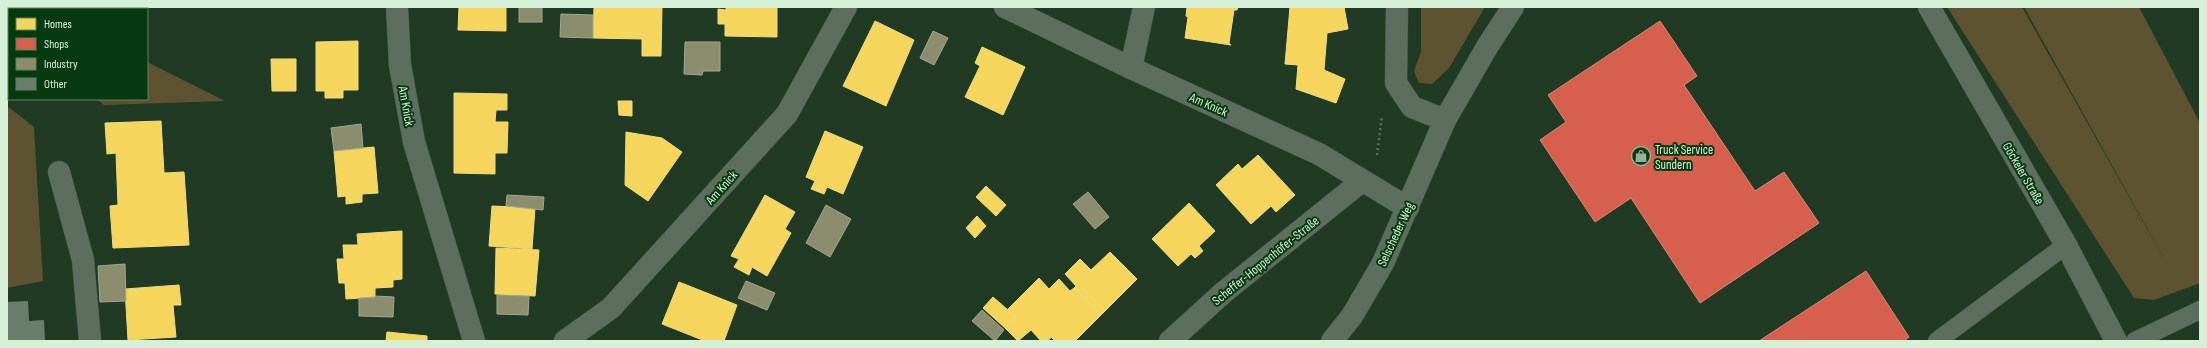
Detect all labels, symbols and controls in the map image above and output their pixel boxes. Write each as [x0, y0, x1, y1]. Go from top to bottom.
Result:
legend [8, 8, 148, 100]
text: Homes [44, 17, 72, 32]
text: Shops [44, 37, 69, 52]
text: Industry [44, 57, 78, 72]
text: Other [44, 77, 68, 92]
street label: Am Knick [394, 84, 417, 127]
street label: Am Knick [1186, 89, 1230, 120]
street label: Göckeler Straße [1999, 140, 2047, 207]
place label: Truck Service Sundern [1655, 142, 1713, 173]
shop icon: Truck Service Sundern [1630, 145, 1652, 167]
street label: Am Knick [702, 167, 741, 209]
street label: Selscheder Weg [1374, 200, 1418, 269]
street label: Scheffer-Hoppenhöfer-Straße [1209, 213, 1322, 309]

